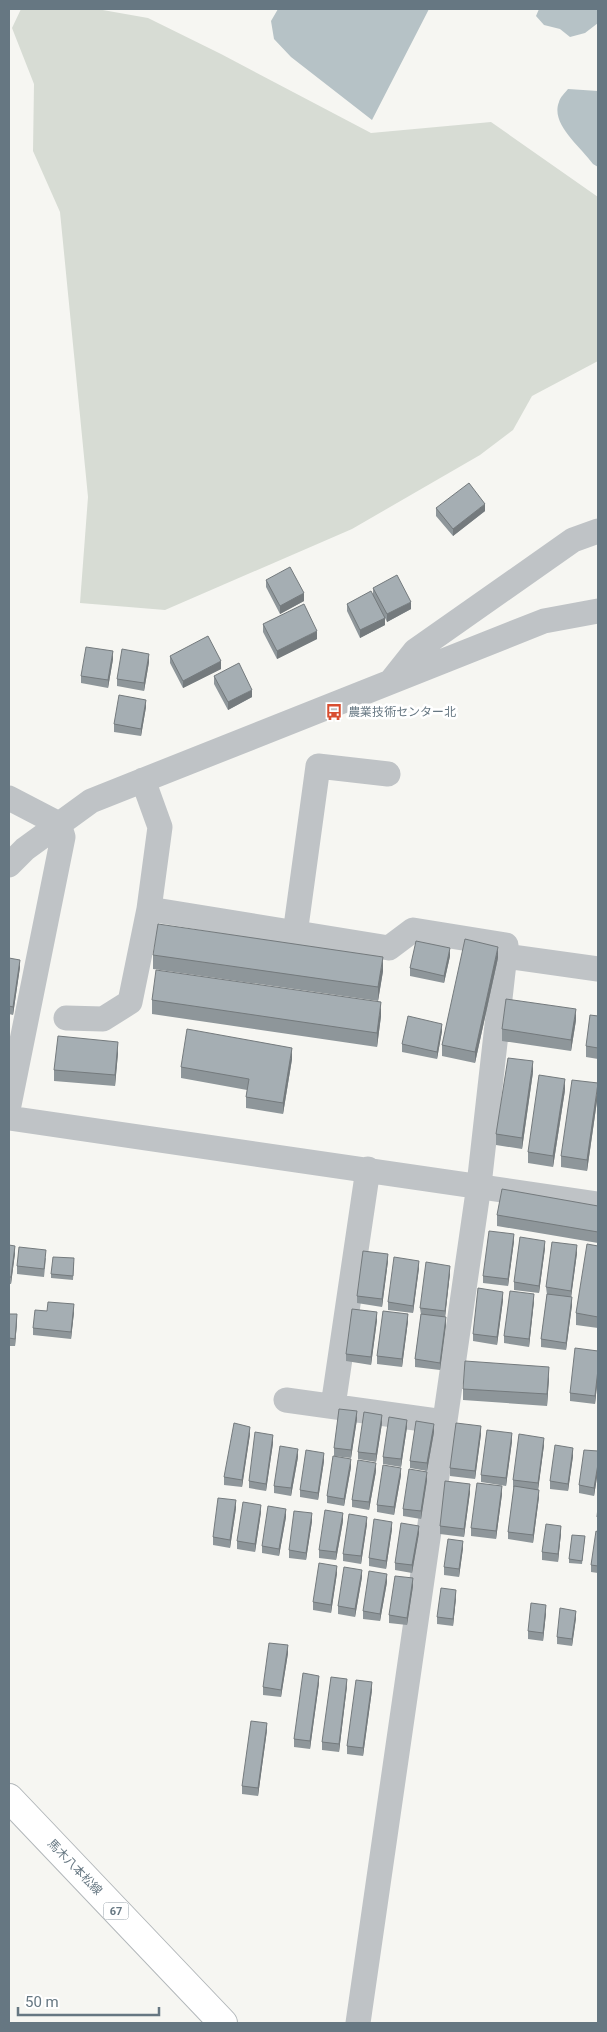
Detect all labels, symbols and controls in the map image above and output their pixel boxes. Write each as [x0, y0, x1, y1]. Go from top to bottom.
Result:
bus stop icon: 農業技術センター北 [324, 702, 344, 722]
place label: 農業技術センター北 [348, 705, 456, 719]
street label: 馬木八本松線 [45, 1836, 105, 1898]
road number: 67 [104, 1902, 128, 1920]
scale bar [18, 1984, 159, 2016]
text: 50 m [25, 1993, 59, 2011]

